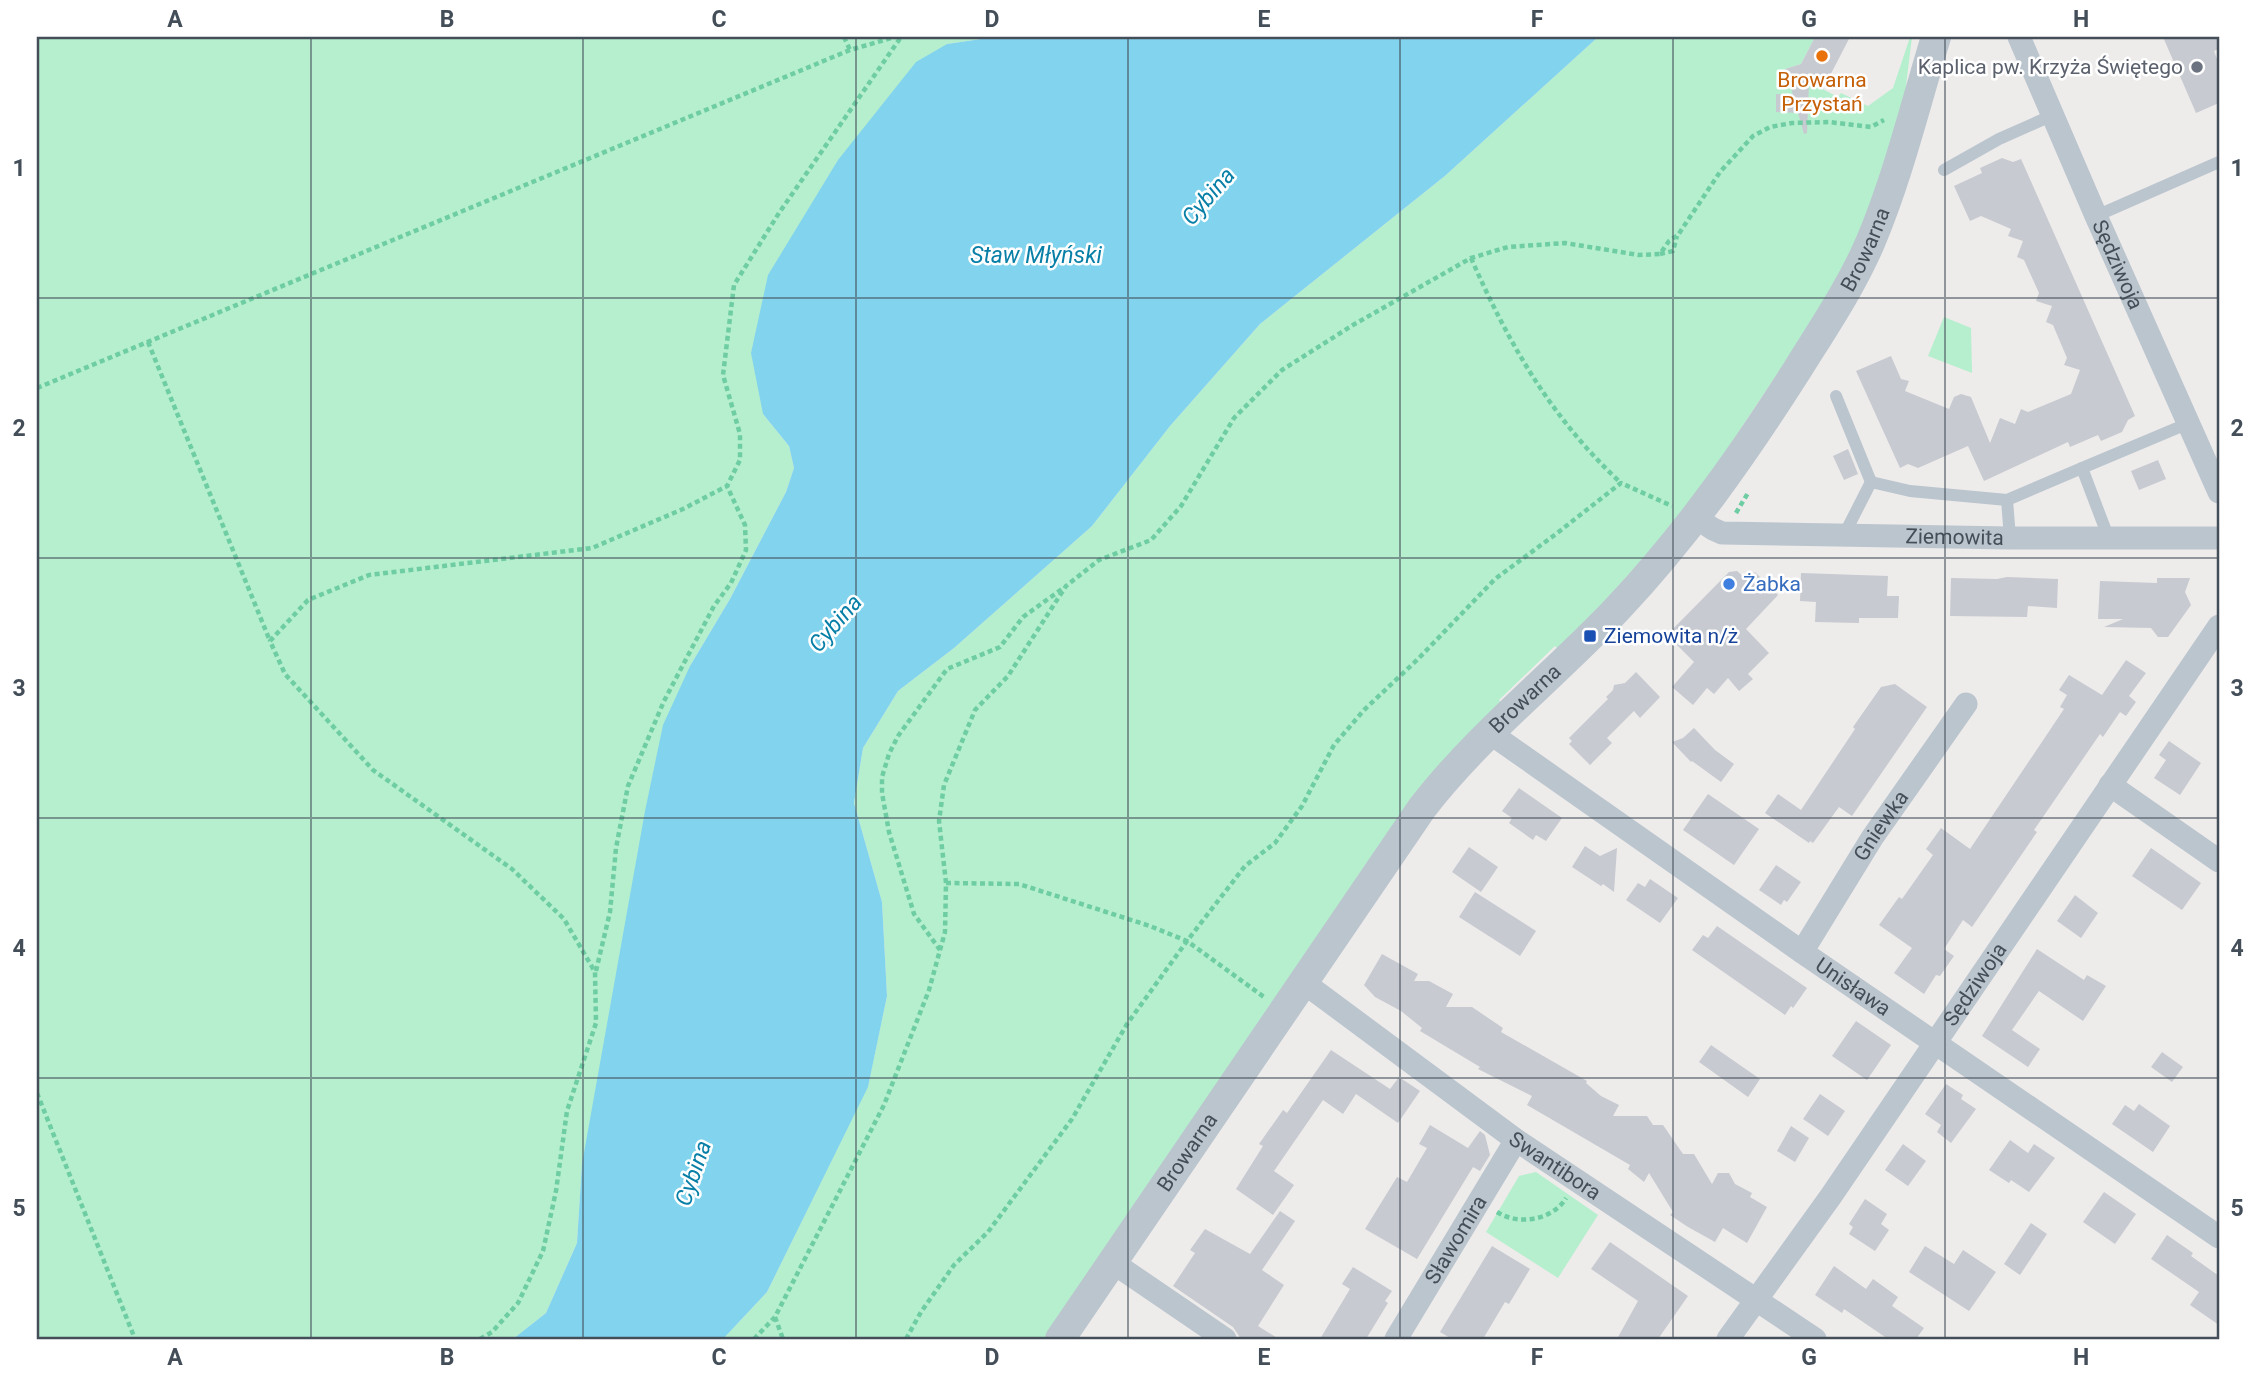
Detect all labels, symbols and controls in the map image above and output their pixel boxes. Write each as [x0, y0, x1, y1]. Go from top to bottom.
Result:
text: A [167, 6, 183, 33]
text: B [440, 6, 454, 33]
text: C [711, 6, 727, 33]
text: D [985, 6, 999, 33]
text: E [1258, 6, 1271, 33]
text: F [1531, 6, 1544, 33]
text: G [1801, 6, 1817, 33]
text: H [2073, 6, 2089, 33]
marker: Browarna Przystań [1814, 48, 1830, 64]
place label: Kaplica pw. Krzyża Świętego [1918, 55, 2183, 79]
marker: Kaplica pw. Krzyża Świętego [2189, 59, 2205, 75]
place label: Browarna Przystań [1777, 68, 1867, 116]
text: 1 [12, 155, 26, 182]
text: 1 [2230, 155, 2244, 182]
water label: Cybina [1176, 162, 1241, 231]
street label: Browarna [1836, 204, 1895, 296]
street label: Sędziwoja [2087, 216, 2148, 313]
water label: Staw Młyński [970, 242, 1102, 269]
text: 2 [12, 415, 26, 442]
text: 2 [2230, 415, 2244, 442]
street label: Ziemowita [1905, 524, 2004, 550]
place label: Żabka [1743, 572, 1801, 596]
marker: Żabka [1721, 576, 1737, 592]
water label: Cybina [803, 589, 868, 658]
place label: Ziemowita n/ż [1604, 624, 1738, 648]
marker: Ziemowita n/ż [1582, 628, 1598, 644]
street label: Browarna [1484, 659, 1566, 738]
text: 3 [12, 675, 26, 702]
text: 3 [2230, 675, 2244, 702]
street label: Gniewka [1849, 786, 1914, 865]
text: 4 [12, 935, 26, 962]
text: 4 [2230, 935, 2244, 962]
street label: Sędziwoja [1938, 938, 2012, 1031]
street label: Unisława [1811, 953, 1895, 1021]
street label: Browarna [1152, 1109, 1222, 1196]
street label: Swantibora [1505, 1127, 1605, 1205]
water label: Cybina [670, 1137, 717, 1209]
street label: Sławomira [1420, 1191, 1492, 1288]
text: 5 [12, 1195, 26, 1222]
text: 5 [2230, 1195, 2244, 1222]
text: A [167, 1344, 183, 1371]
text: B [440, 1344, 454, 1371]
text: C [711, 1344, 727, 1371]
text: D [985, 1344, 999, 1371]
text: E [1258, 1344, 1271, 1371]
text: F [1531, 1344, 1544, 1371]
text: G [1801, 1344, 1817, 1371]
text: H [2073, 1344, 2089, 1371]

